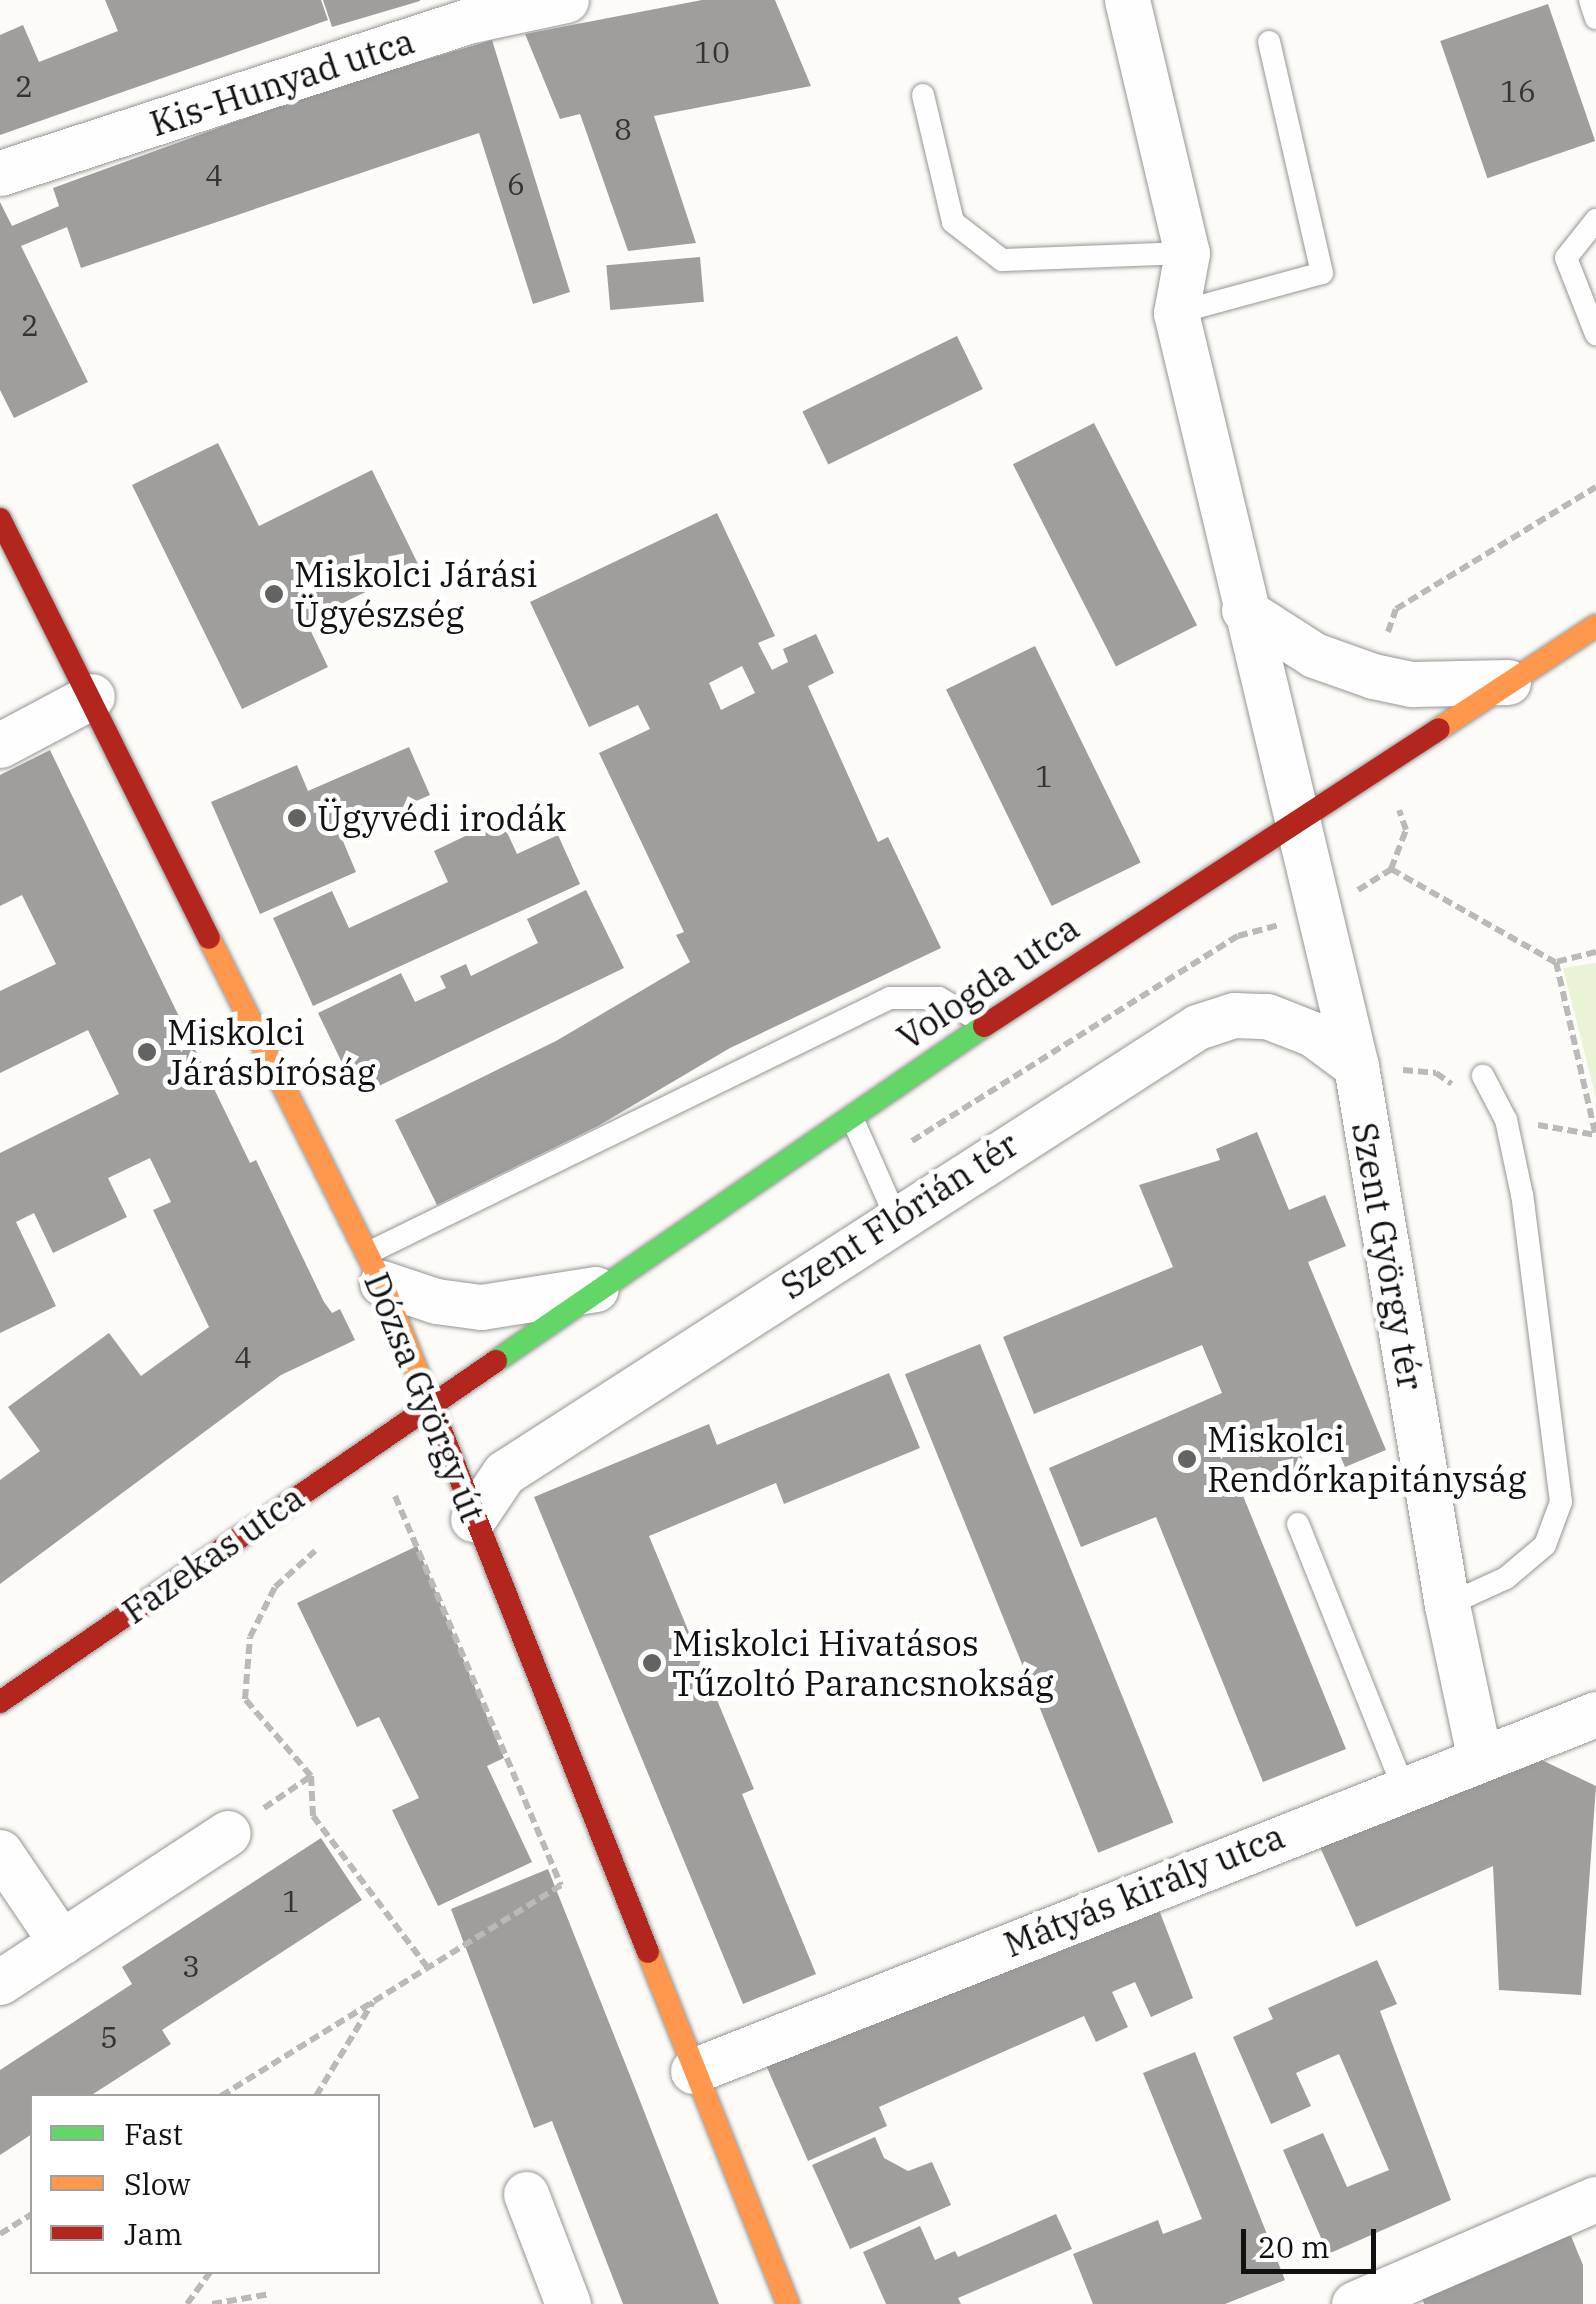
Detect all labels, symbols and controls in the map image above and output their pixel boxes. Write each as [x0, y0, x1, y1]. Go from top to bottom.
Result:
street label: Kis-Hunyad utca [145, 20, 419, 144]
house number: 10 [694, 34, 730, 70]
house number: 2 [15, 68, 33, 104]
house number: 16 [1500, 73, 1536, 109]
house number: 8 [614, 111, 632, 147]
house number: 4 [205, 157, 223, 193]
house number: 6 [507, 166, 525, 202]
house number: 2 [21, 307, 39, 343]
place label: Miskolci Járási Ügyészség [294, 553, 538, 635]
marker: Miskolci Járási Ügyészség [263, 583, 285, 605]
house number: 1 [1035, 758, 1053, 794]
place label: Ügyvédi irodák [317, 797, 566, 839]
marker: Ügyvédi irodák [286, 807, 308, 829]
street label: Vologda utca [889, 906, 1087, 1058]
place label: Miskolci Járásbíróság [167, 1011, 376, 1093]
marker: Miskolci Járásbíróság [136, 1041, 158, 1063]
street label: Szent György tér [1344, 1119, 1432, 1393]
street label: Szent Flórián tér [773, 1123, 1025, 1307]
street label: Dózsa György út [356, 1266, 494, 1528]
house number: 4 [234, 1339, 252, 1375]
place label: Miskolci Rendőrkapitányság [1207, 1418, 1527, 1500]
marker: Miskolci Rendőrkapitányság [1176, 1448, 1198, 1470]
street label: Fazekas utca [114, 1476, 312, 1632]
place label: Miskolci Hivatásos Tűzoltó Parancsnokság [672, 1622, 1054, 1704]
marker: Miskolci Hivatásos Tűzoltó Parancsnokság [641, 1652, 663, 1674]
street label: Mátyás király utca [998, 1815, 1290, 1965]
house number: 1 [282, 1883, 300, 1919]
house number: 3 [182, 1948, 200, 1984]
house number: 5 [100, 2019, 118, 2055]
legend [30, 2094, 380, 2274]
text: Fast [124, 2114, 183, 2153]
text: Slow [124, 2164, 191, 2203]
scale bar [1246, 2209, 1381, 2271]
text: Jam [124, 2214, 183, 2253]
text: 20 m [1258, 2227, 1330, 2266]

